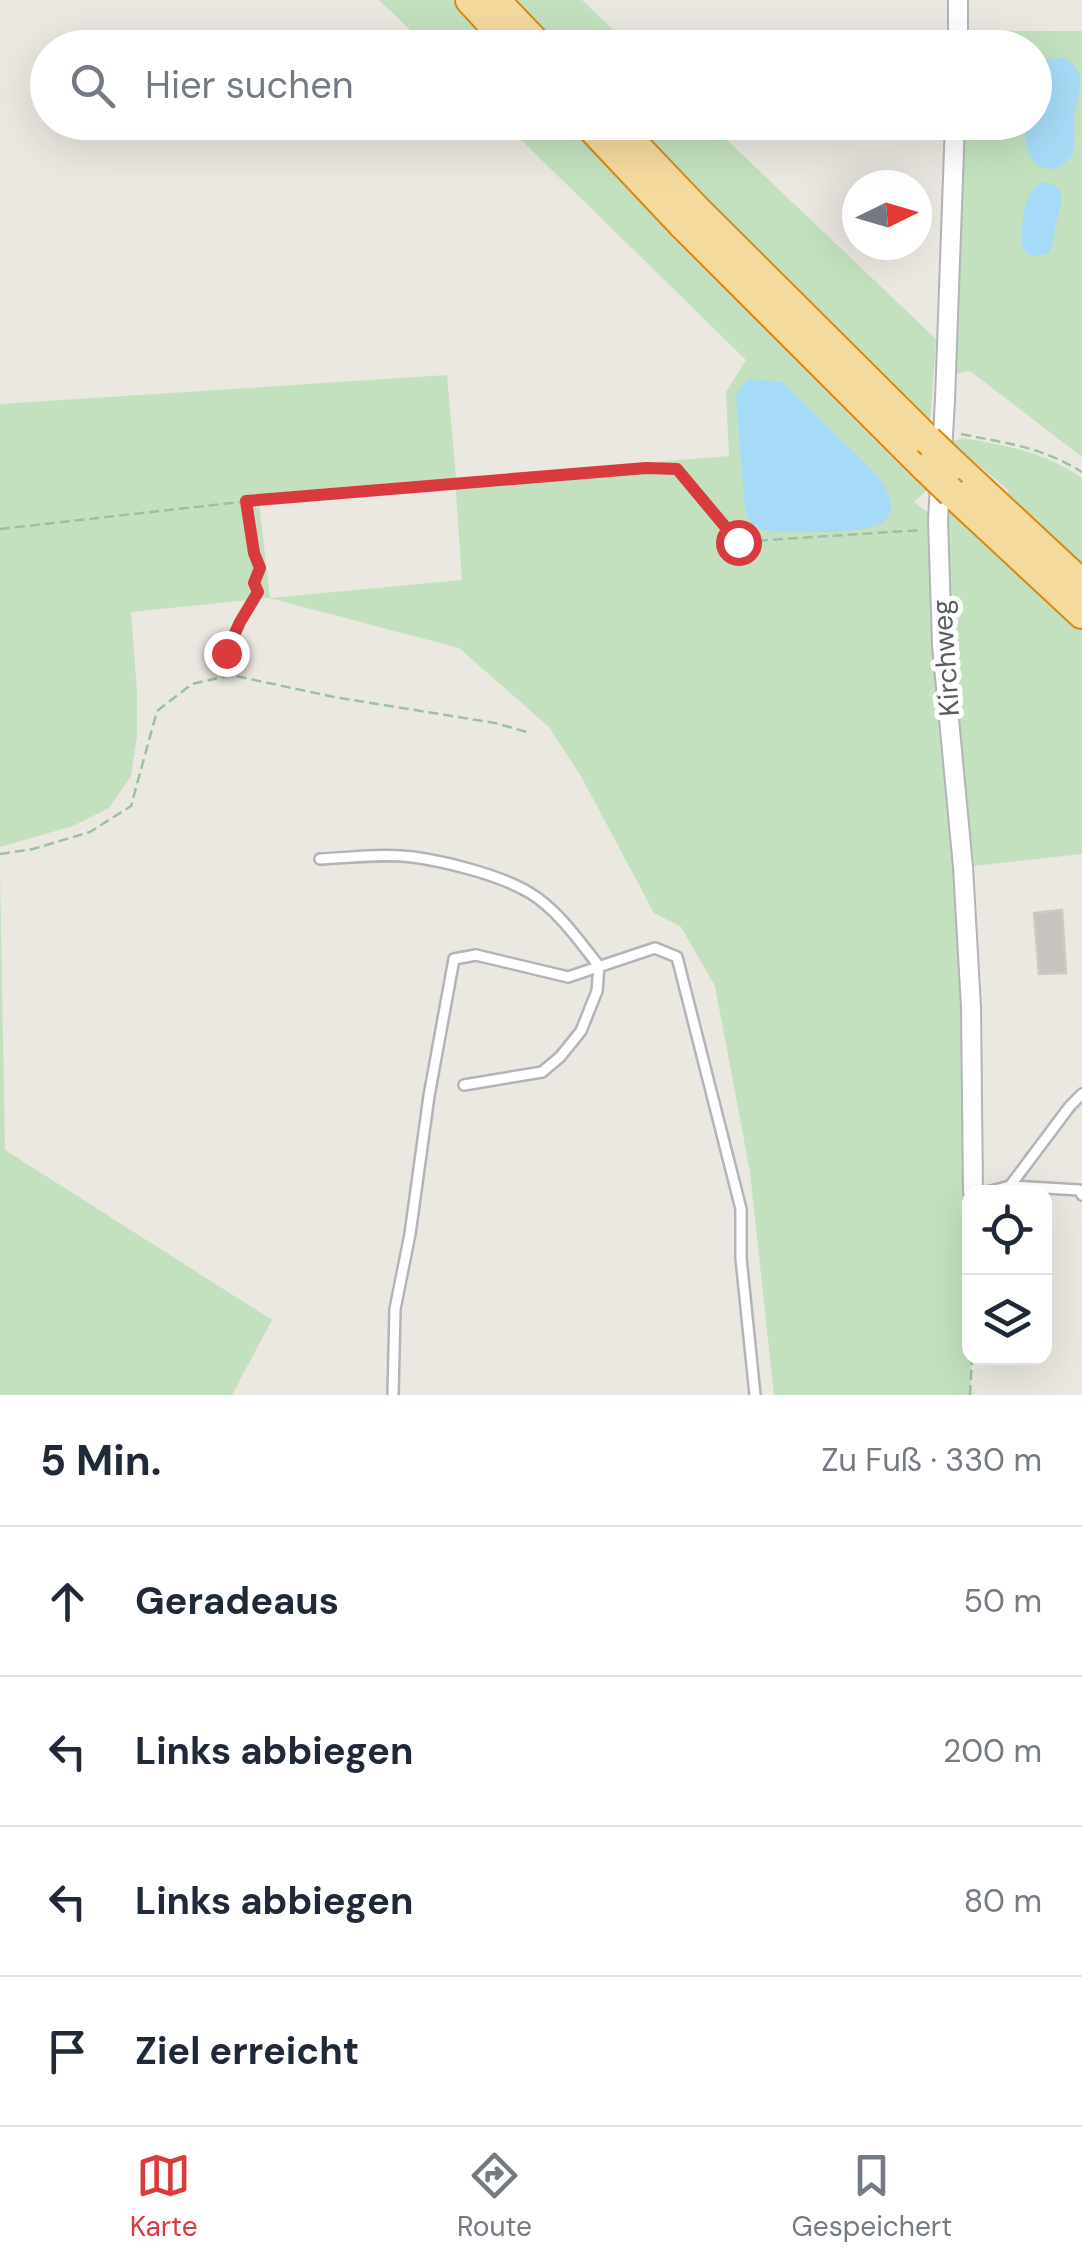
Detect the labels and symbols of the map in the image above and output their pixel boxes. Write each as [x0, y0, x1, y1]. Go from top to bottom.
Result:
north arrow [842, 170, 932, 260]
route start [716, 520, 762, 566]
street label: Kirchweg [923, 598, 968, 718]
route end [204, 631, 250, 677]

